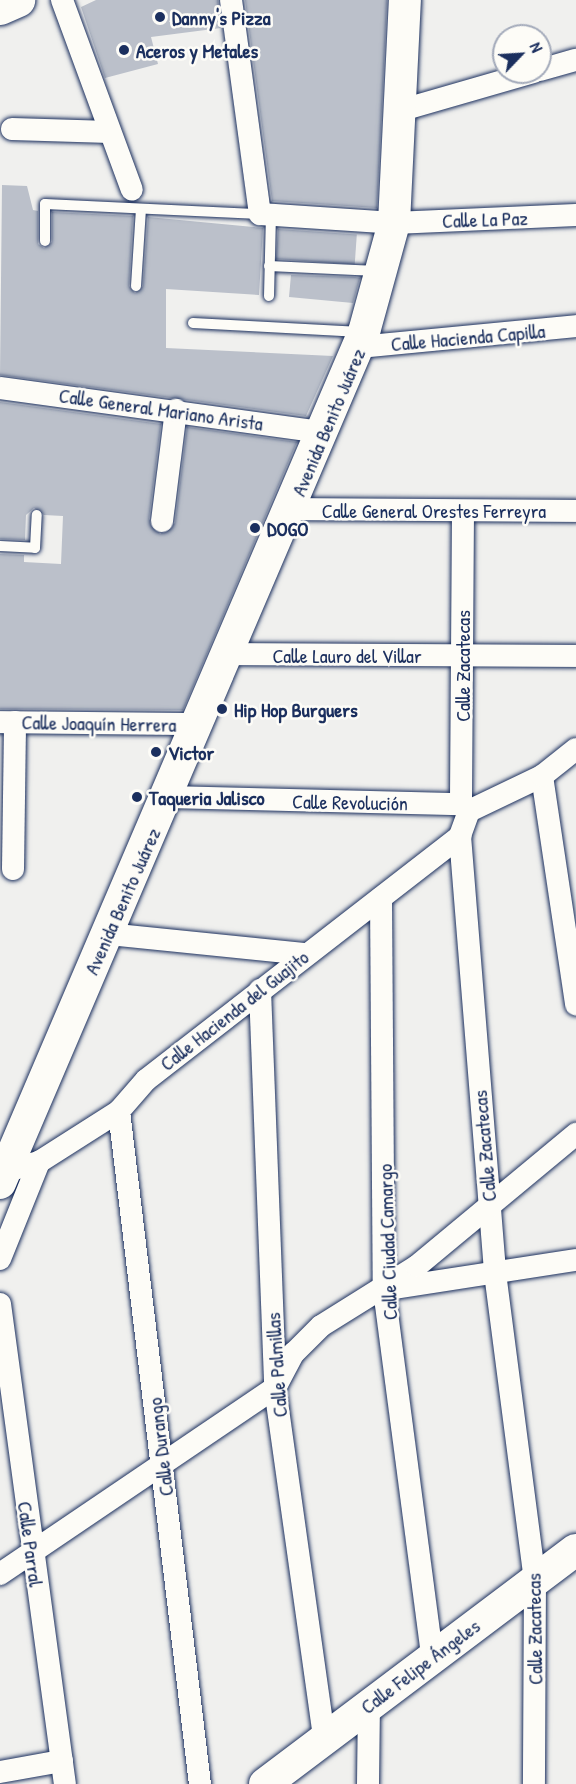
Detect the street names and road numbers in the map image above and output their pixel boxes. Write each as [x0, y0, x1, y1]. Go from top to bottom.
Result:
street label: Calle La Paz [442, 206, 528, 232]
street label: Calle Hacienda Capilla [390, 318, 546, 356]
street label: Avenida Benito Juárez [286, 345, 370, 499]
street label: Calle General Mariano Arista [57, 383, 265, 435]
street label: Calle General Orestes Ferreyra [322, 498, 546, 522]
street label: Calle Zacatecas [450, 610, 474, 722]
street label: Calle Lauro del Villar [272, 643, 422, 667]
street label: Calle Joaquín Herrera [21, 710, 177, 736]
street label: Calle Revolución [292, 789, 408, 815]
street label: Avenida Benito Juárez [79, 824, 165, 978]
street label: Calle Hacienda del Guajito [155, 945, 313, 1075]
street label: Calle Zacatecas [467, 1089, 501, 1203]
street label: Calle Ciudad Camargo [372, 1163, 402, 1321]
street label: Calle Palmillas [260, 1312, 292, 1418]
street label: Calle Durango [142, 1396, 178, 1498]
street label: Calle Parral [13, 1500, 49, 1588]
street label: Calle Zacatecas [521, 1573, 547, 1685]
street label: Calle Felipe Ángeles [356, 1613, 484, 1719]

